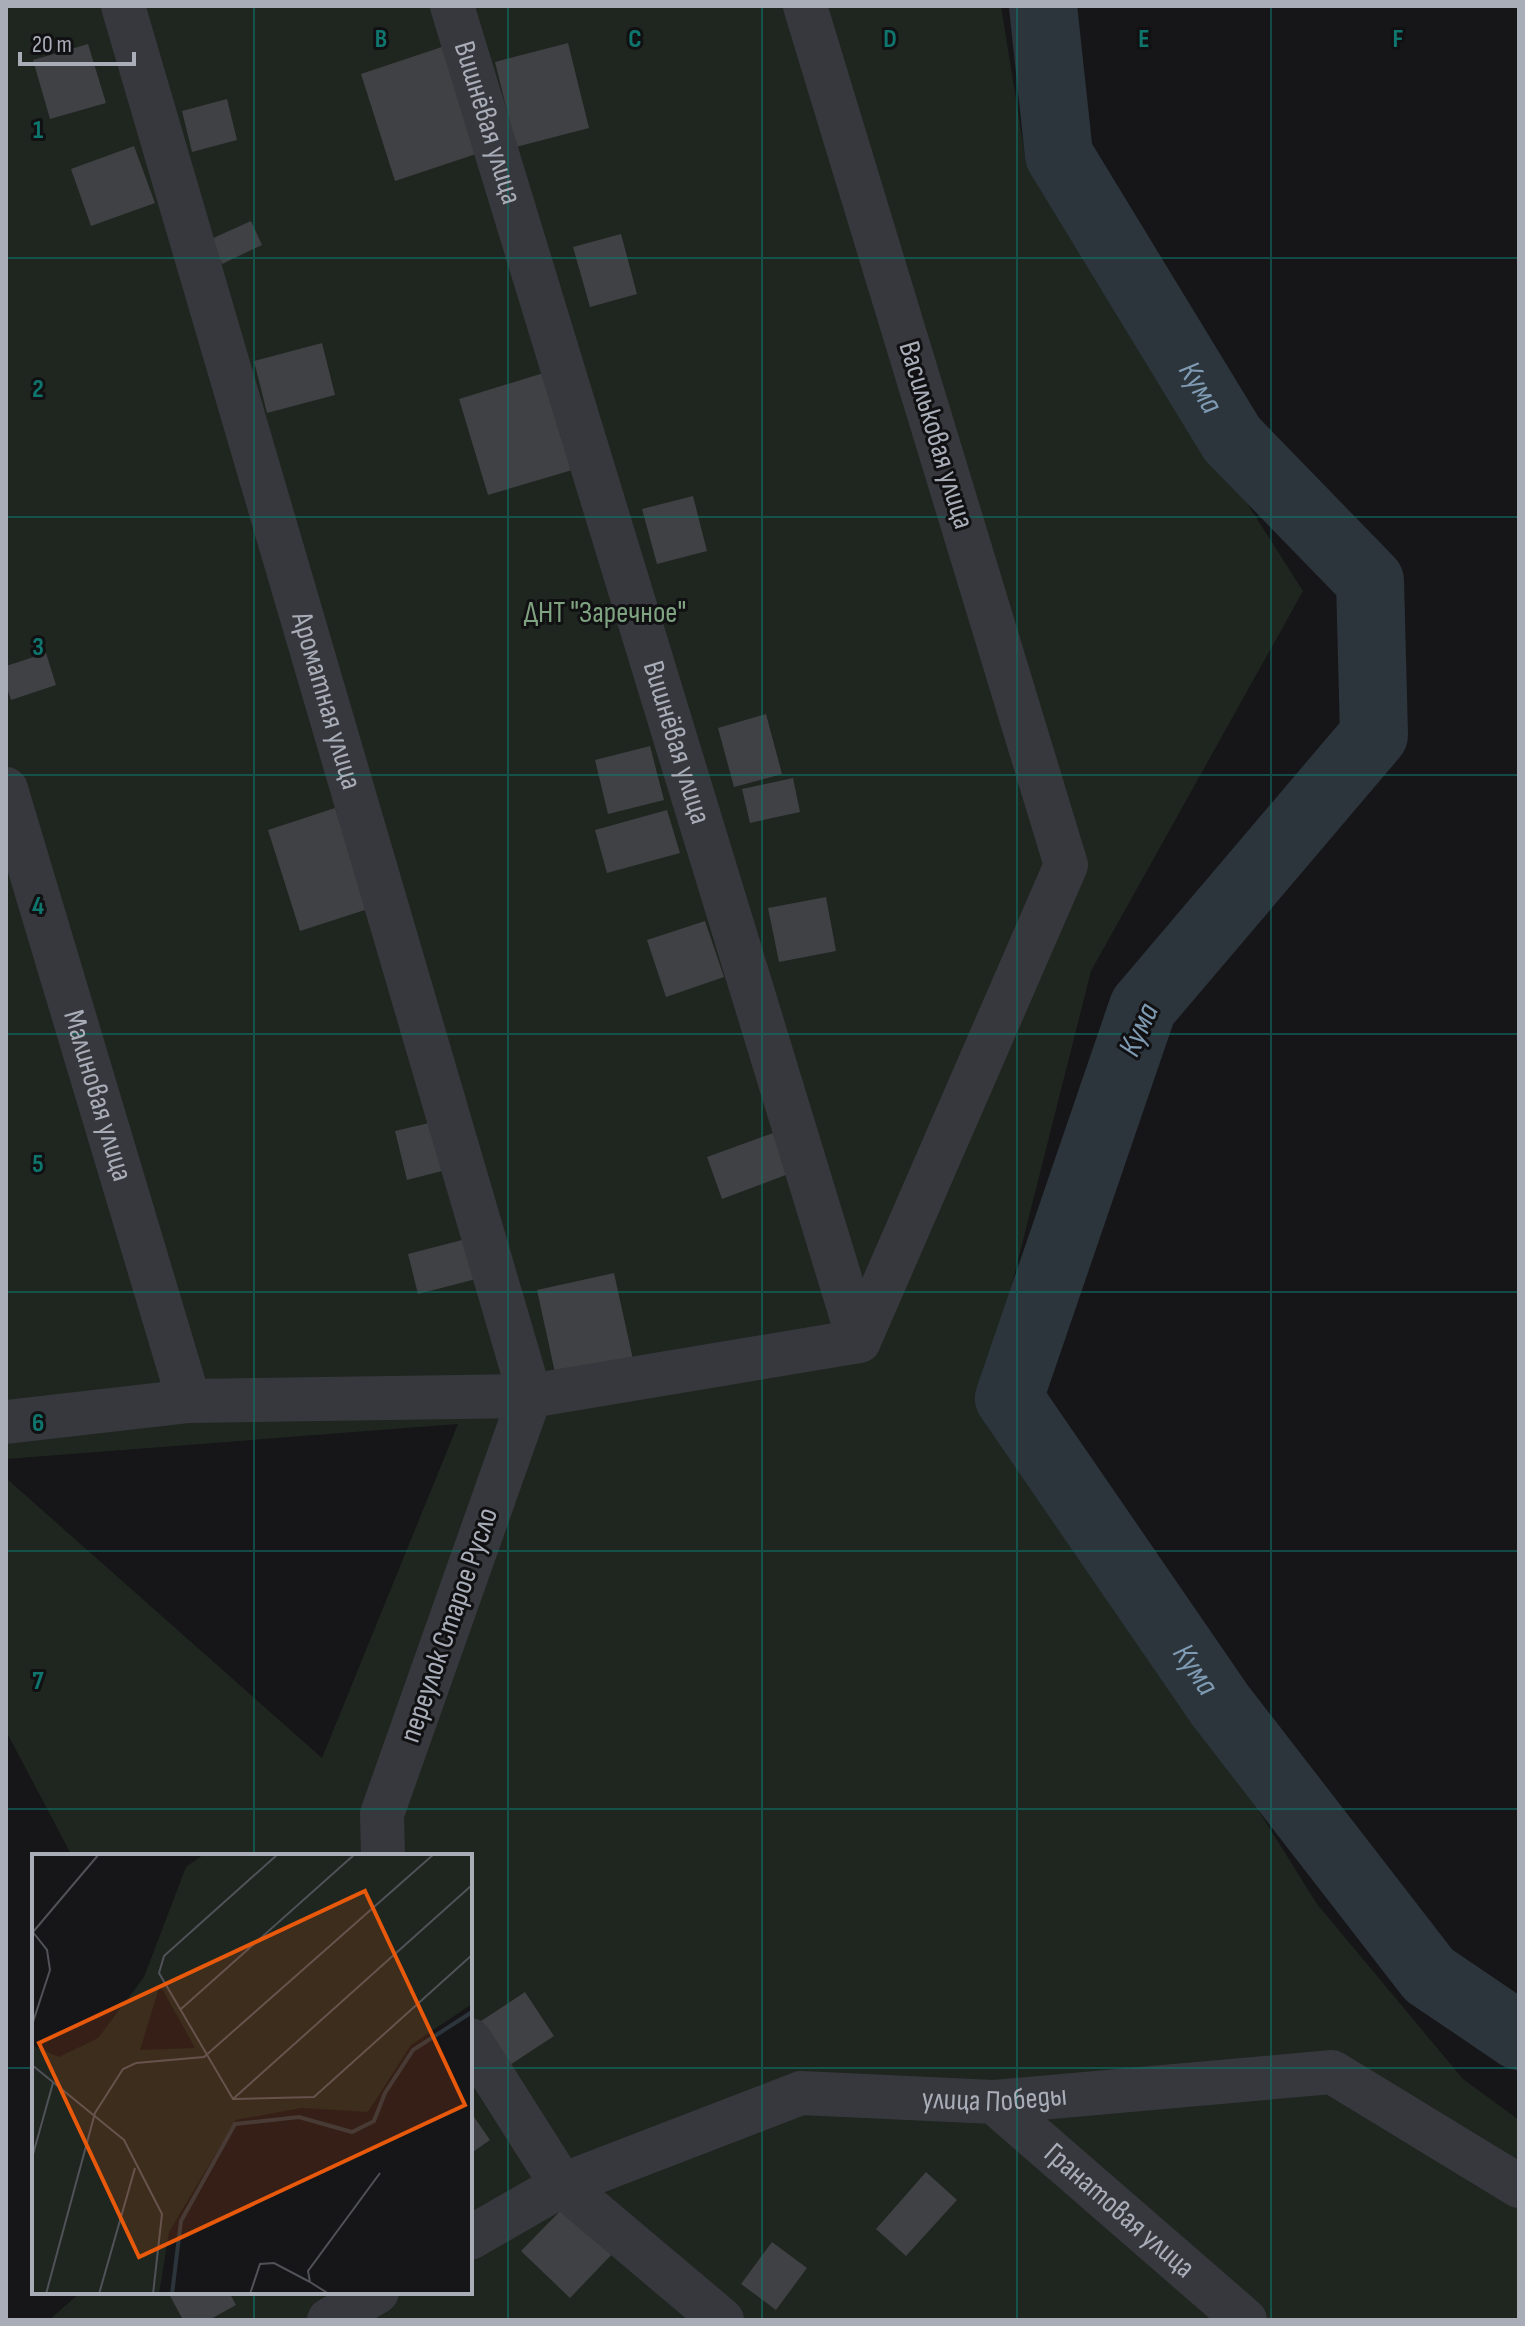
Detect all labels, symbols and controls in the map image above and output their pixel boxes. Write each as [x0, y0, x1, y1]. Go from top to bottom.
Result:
scale bar [20, 16, 134, 66]
text: B [375, 24, 387, 55]
text: C [628, 24, 642, 55]
text: D [883, 24, 897, 55]
text: E [1138, 24, 1150, 55]
text: F [1393, 24, 1404, 55]
text: 20 m [32, 30, 72, 59]
street label: Вишнёвая улица [446, 37, 529, 209]
text: 1 [33, 115, 43, 146]
street label: Васильковая улица [890, 337, 982, 533]
water label: Кума [1170, 354, 1231, 421]
text: 2 [32, 374, 44, 405]
park label: ДНТ "Заречное" [524, 595, 686, 631]
street label: Ароматная улица [283, 607, 369, 794]
text: 3 [32, 632, 44, 663]
street label: Вишнёвая улица [635, 657, 718, 828]
text: 4 [32, 891, 44, 922]
water label: Кума [1110, 997, 1168, 1063]
street label: Малиновая улица [55, 1006, 140, 1185]
text: 5 [32, 1149, 44, 1180]
text: 6 [32, 1408, 44, 1439]
street label: переулок Старое Русло [392, 1503, 506, 1747]
water label: Кума [1164, 1636, 1227, 1703]
text: 7 [32, 1666, 44, 1697]
inset map [32, 1854, 472, 2294]
street label: улица Победы [921, 2078, 1068, 2120]
street label: Гранатовая улица [1037, 2136, 1202, 2286]

